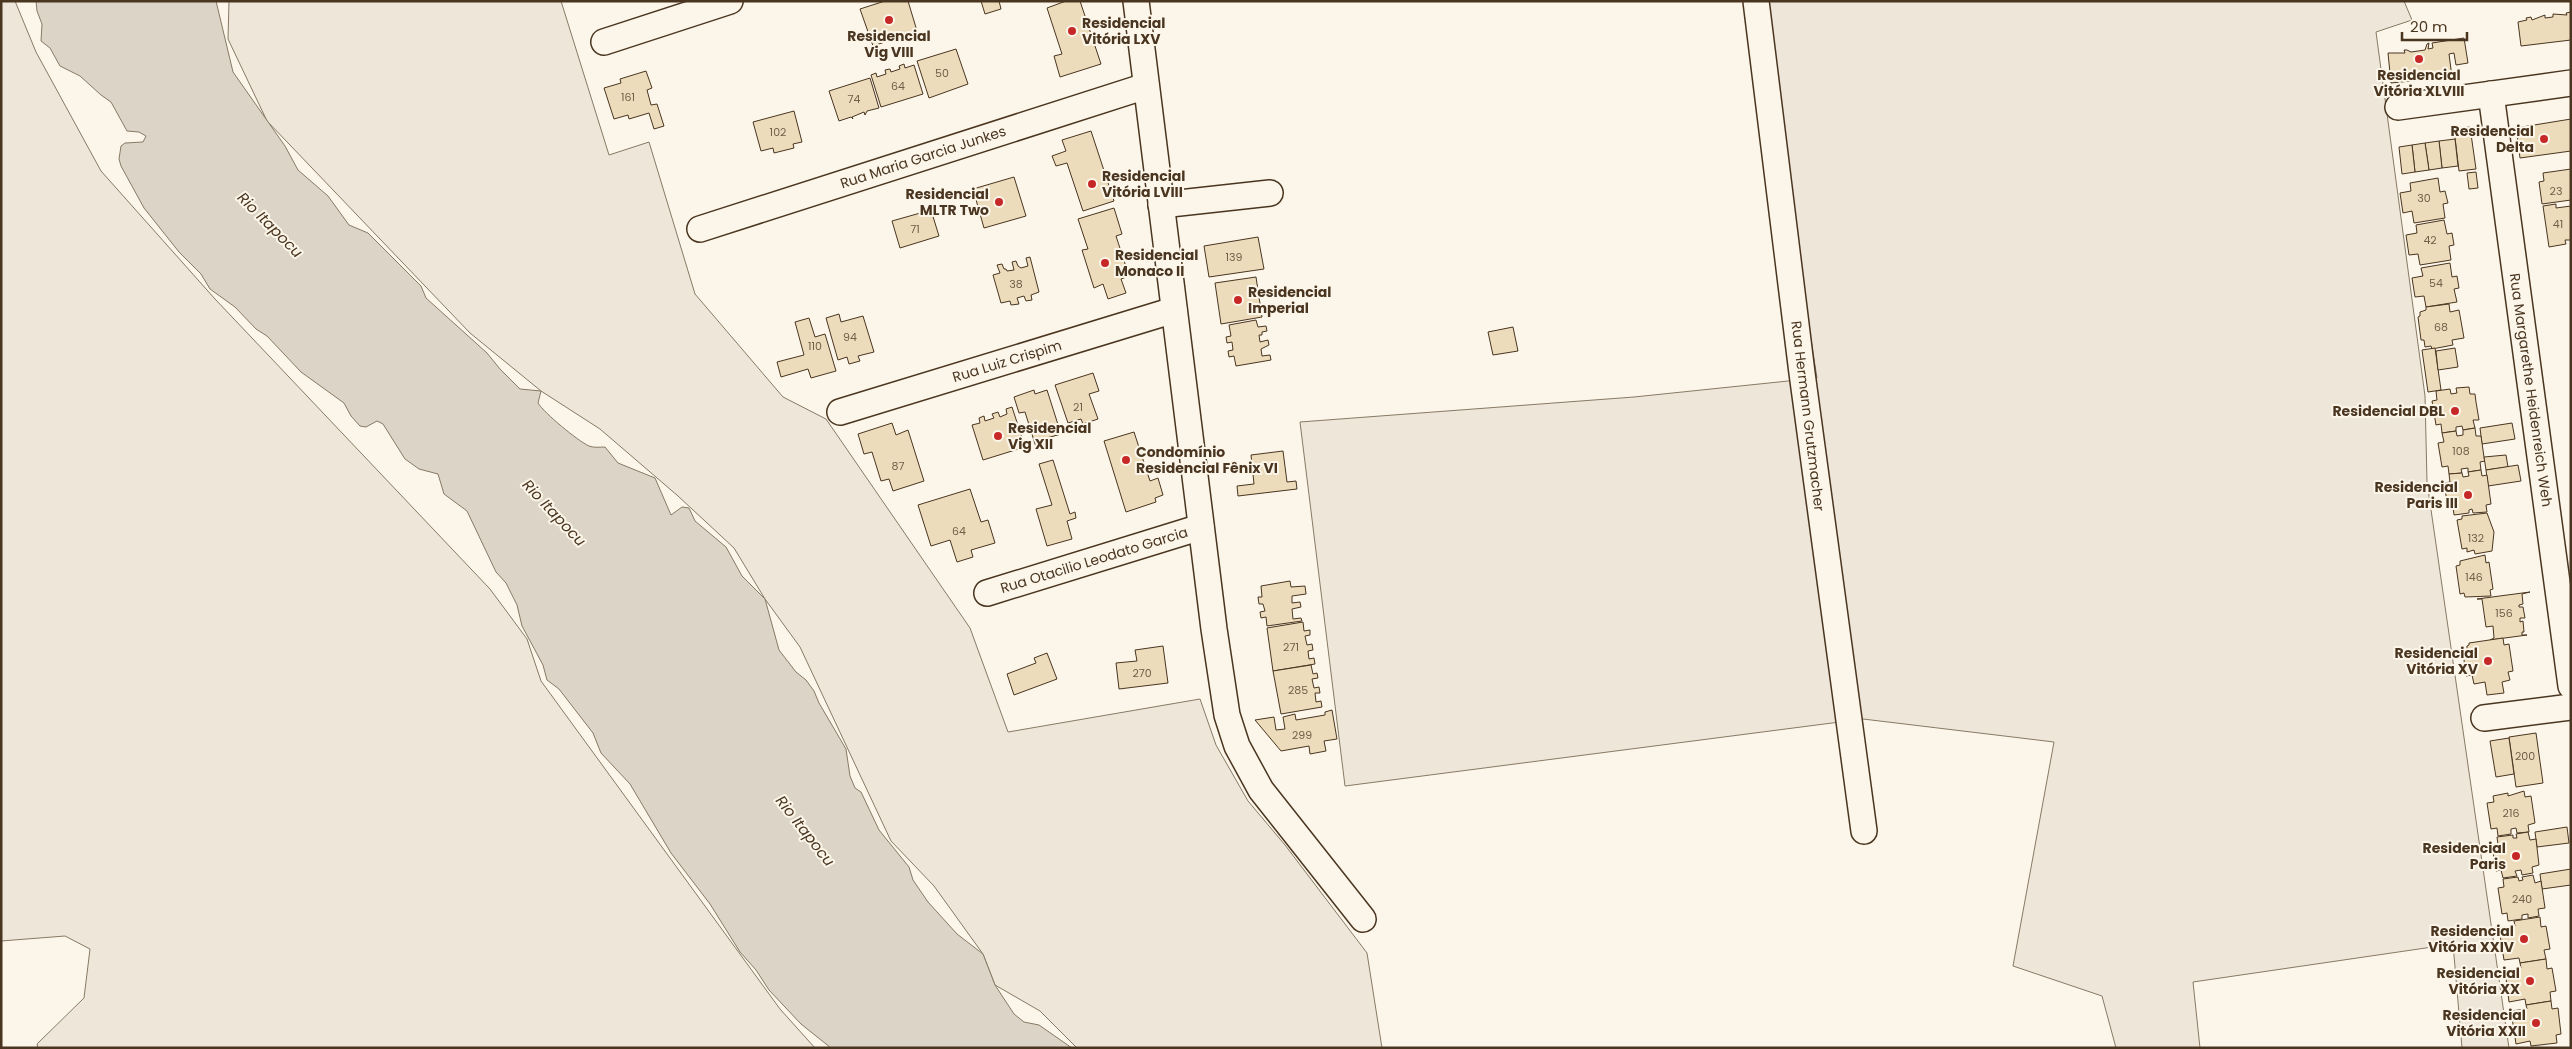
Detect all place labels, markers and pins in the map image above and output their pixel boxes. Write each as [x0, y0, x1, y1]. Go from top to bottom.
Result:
place label: Residencial Vitória LXV [1082, 13, 1166, 49]
marker: Residencial Vig VIII [883, 14, 895, 26]
marker: Residencial Vitória LXV [1066, 25, 1078, 37]
place label: Residencial Vig VIII [847, 26, 931, 62]
marker: Residencial Vitória XLVIII [2413, 53, 2425, 65]
place label: Residencial Vitória XLVIII [2374, 65, 2464, 101]
place label: Residencial Delta [2451, 121, 2534, 157]
marker: Residencial Delta [2538, 133, 2550, 145]
place label: Residencial Vitória LVIII [1102, 166, 1186, 202]
marker: Residencial Vitória LVIII [1086, 178, 1098, 190]
place label: Residencial MLTR Two [906, 184, 989, 220]
marker: Residencial MLTR Two [993, 196, 1005, 208]
place label: Residencial Monaco II [1115, 245, 1199, 281]
marker: Residencial Monaco II [1099, 257, 1111, 269]
place label: Residencial Imperial [1248, 282, 1332, 318]
marker: Residencial Imperial [1232, 294, 1244, 306]
place label: Residencial DBL [2332, 401, 2445, 421]
marker: Residencial DBL [2449, 405, 2461, 417]
place label: Residencial Vig XII [1008, 418, 1092, 454]
marker: Residencial Vig XII [992, 430, 1004, 442]
place label: Condomínio Residencial Fênix VI [1136, 442, 1278, 478]
marker: Condomínio Residencial Fênix VI [1120, 454, 1132, 466]
place label: Residencial Paris III [2375, 477, 2458, 513]
marker: Residencial Paris III [2462, 489, 2474, 501]
place label: Residencial Vitória XV [2395, 643, 2479, 679]
marker: Residencial Vitória XV [2482, 655, 2494, 667]
place label: Residencial Paris [2423, 838, 2506, 874]
marker: Residencial Paris [2510, 850, 2522, 862]
place label: Residencial Vitória XXIV [2428, 921, 2515, 957]
marker: Residencial Vitória XXIV [2518, 933, 2530, 945]
place label: Residencial Vitória XX [2437, 963, 2520, 999]
marker: Residencial Vitória XX [2524, 975, 2536, 987]
place label: Residencial Vitória XXII [2443, 1005, 2526, 1041]
marker: Residencial Vitória XXII [2530, 1017, 2542, 1029]

